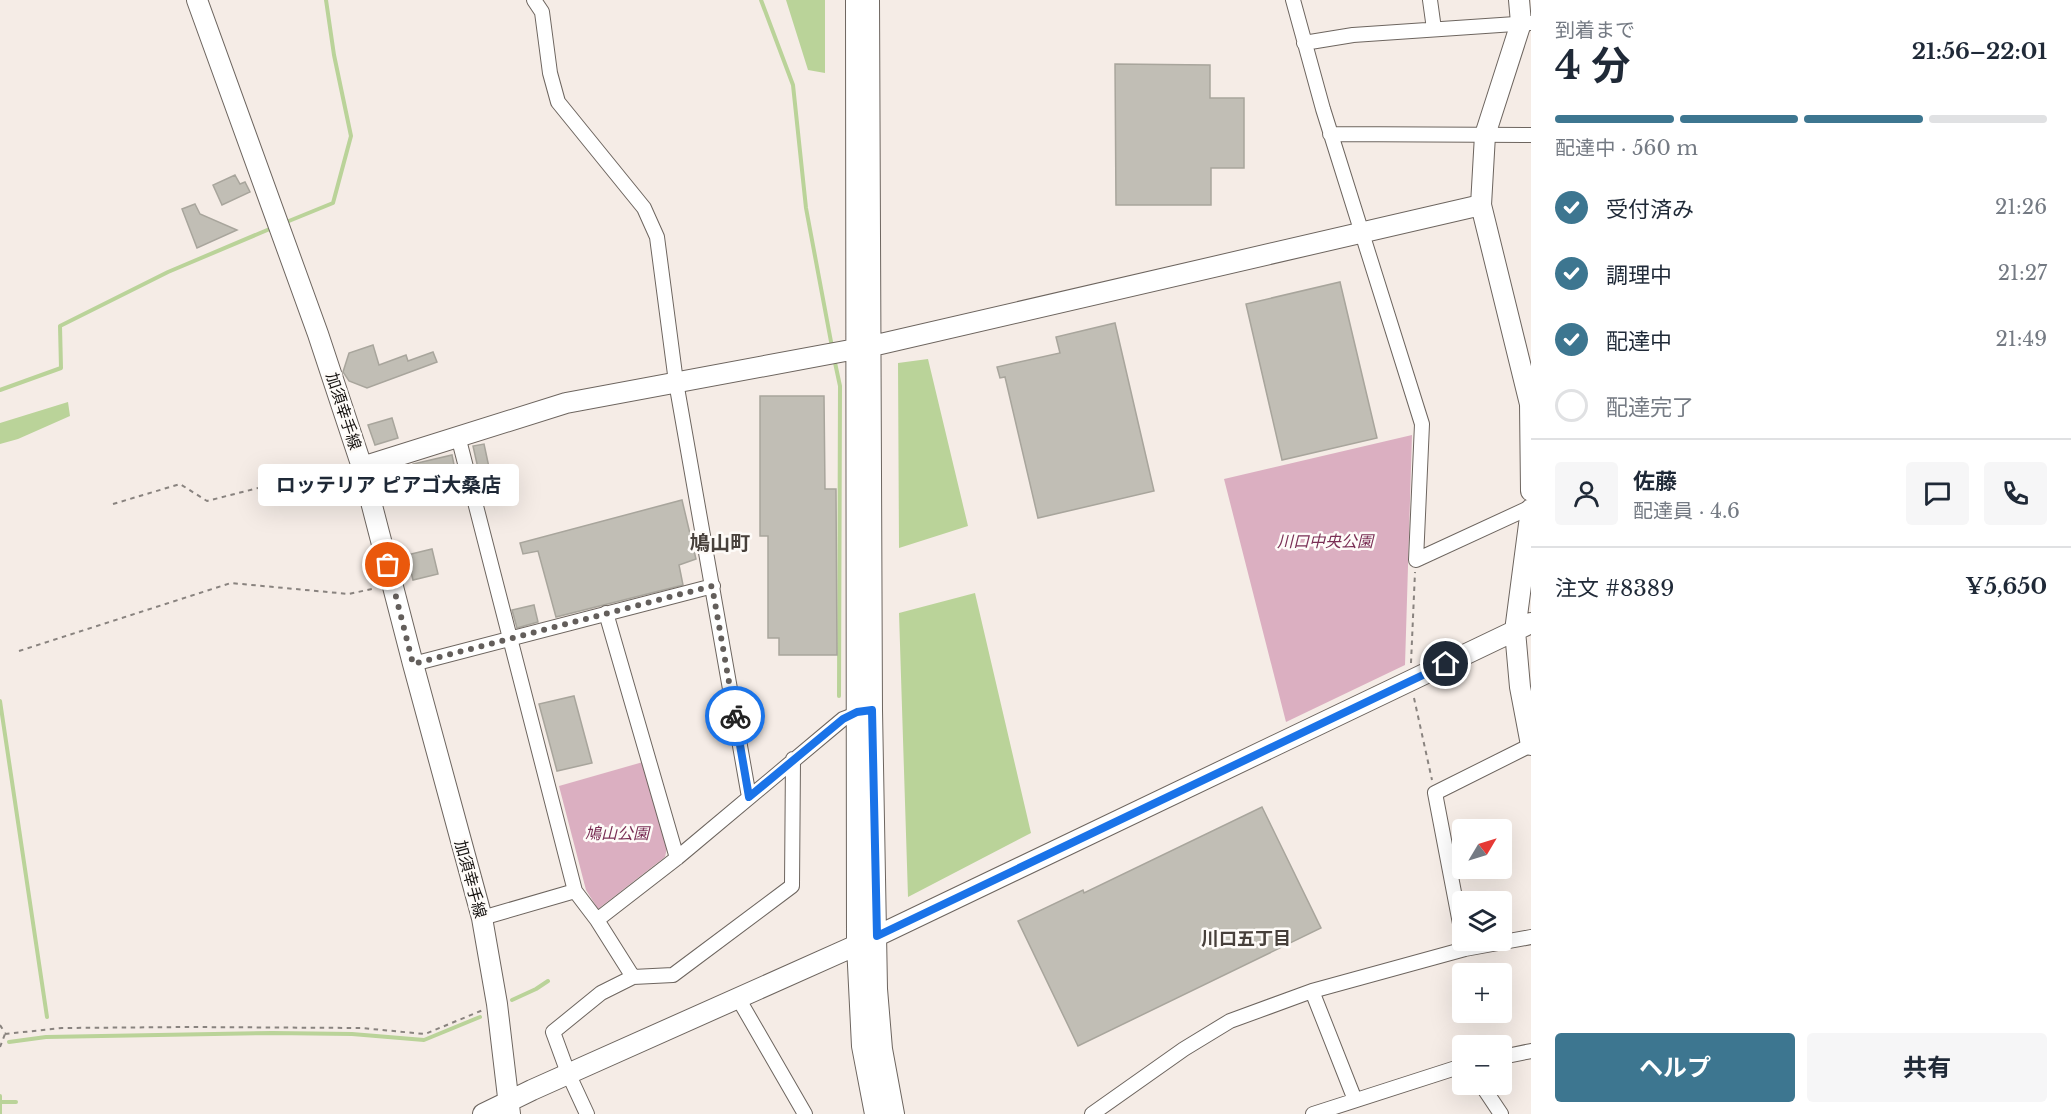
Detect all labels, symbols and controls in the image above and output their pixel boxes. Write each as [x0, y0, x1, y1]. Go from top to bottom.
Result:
text: 到着まで [1555, 18, 1635, 42]
text: 21:56–22:01 [1912, 38, 2047, 65]
text: 4 分 [1555, 41, 1630, 90]
text: 配達中 · 560 m [1555, 136, 1698, 160]
icon: check [1555, 191, 1588, 224]
text: 21:26 [1995, 195, 2047, 219]
text: 受付済み [1606, 196, 1694, 223]
icon: check [1555, 257, 1588, 290]
text: 21:27 [1998, 261, 2047, 285]
text: 調理中 [1606, 262, 1672, 289]
icon: check [1555, 323, 1588, 356]
text: 21:49 [1996, 327, 2047, 351]
text: 配達中 [1606, 328, 1672, 355]
street label: 加須幸手線 [322, 370, 366, 452]
text: 配達完了 [1606, 394, 1694, 421]
button: person [1555, 462, 1618, 525]
button: chat [1906, 462, 1969, 525]
button: phone [1984, 462, 2047, 525]
callout: ロッテリア ピアゴ大桑店 [258, 463, 518, 505]
text: 佐藤 [1633, 468, 1677, 495]
text: ロッテリア ピアゴ大桑店 [276, 473, 501, 497]
text: 配達員 · 4.6 [1633, 499, 1740, 523]
district label: 鳩山町 [690, 531, 750, 555]
park label: 川口中央公園 [1277, 531, 1375, 551]
pin [362, 539, 413, 590]
icon: bag [371, 548, 404, 581]
text: ¥5,650 [1965, 573, 2047, 600]
text: 注文 #8389 [1555, 575, 1674, 602]
pin [1420, 638, 1471, 689]
icon: home [1429, 647, 1462, 680]
courier [705, 686, 765, 746]
icon: bike [719, 700, 752, 733]
north arrow [1452, 819, 1512, 879]
map controls [1452, 819, 1512, 1095]
park label: 鳩山公園 [585, 823, 651, 843]
street label: 加須幸手線 [451, 838, 491, 920]
button: layers [1452, 891, 1512, 951]
district label: 川口五丁目 [1201, 928, 1291, 950]
button: + [1452, 963, 1512, 1023]
button: ヘルプ [1555, 1033, 1795, 1102]
button: 共有 [1807, 1033, 2047, 1102]
button: − [1452, 1035, 1512, 1095]

